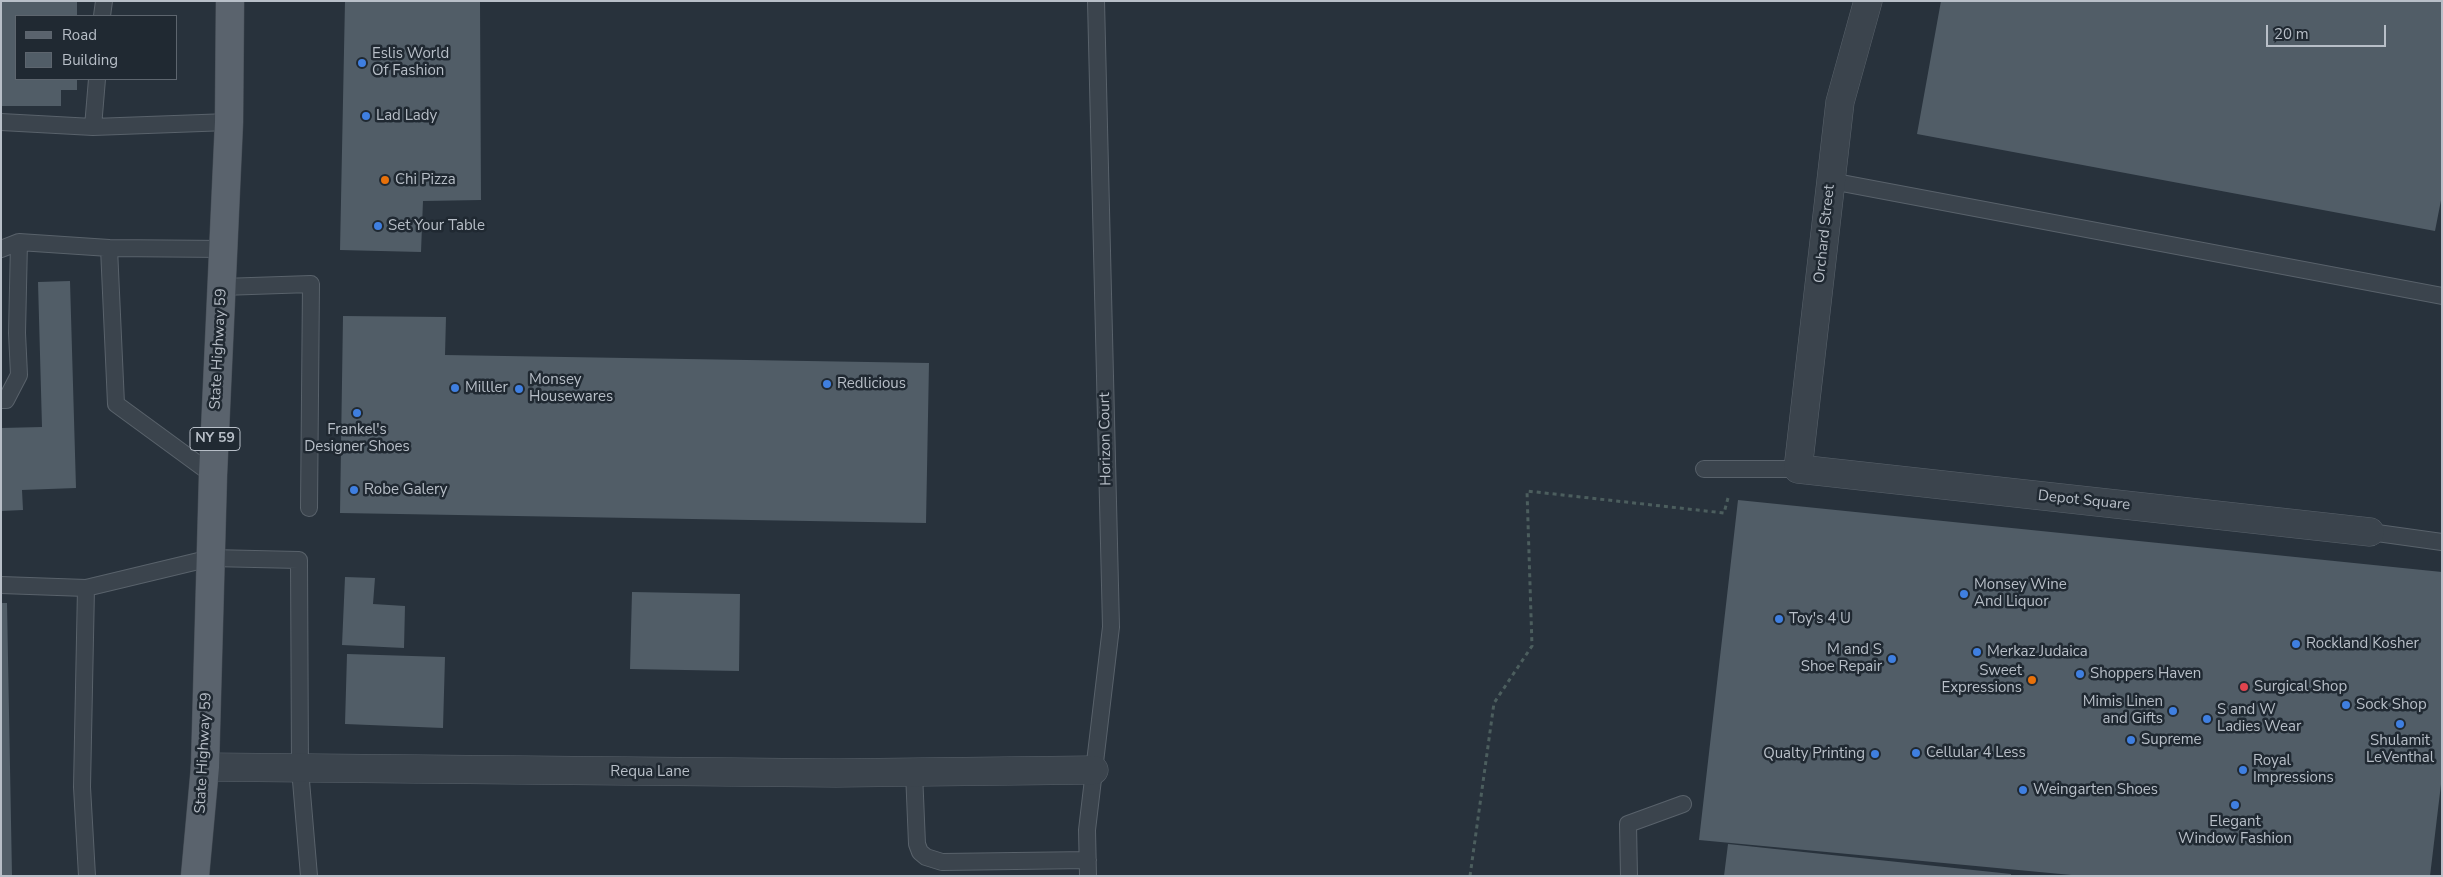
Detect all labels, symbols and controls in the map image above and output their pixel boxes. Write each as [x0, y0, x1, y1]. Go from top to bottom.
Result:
legend [15, 15, 178, 80]
scale bar [2268, 15, 2388, 47]
text: 20 m [2274, 24, 2309, 44]
text: Road [62, 25, 97, 45]
place label: Eslis World Of Fashion [372, 45, 449, 80]
text: Building [62, 50, 118, 70]
marker: Eslis World Of Fashion [356, 57, 368, 69]
place label: Lad Lady [376, 107, 437, 125]
marker: Lad Lady [360, 110, 372, 122]
place label: Chi Pizza [395, 171, 456, 189]
marker: Chi Pizza [379, 174, 391, 186]
street label: Orchard Street [1811, 184, 1839, 284]
place label: Set Your Table [388, 217, 485, 235]
marker: Set Your Table [372, 220, 384, 232]
street label: State Highway 59 [207, 288, 231, 410]
place label: Monsey Housewares [529, 371, 613, 406]
place label: Redlicious [837, 375, 906, 393]
marker: Redlicious [821, 378, 833, 390]
place label: Milller [465, 379, 508, 397]
marker: Milller [449, 382, 461, 394]
marker: Monsey Housewares [513, 383, 525, 395]
street label: Horizon Court [1096, 392, 1116, 486]
marker: Frankel's Designer Shoes [351, 407, 363, 419]
place label: Frankel's Designer Shoes [304, 421, 410, 456]
road number: NY 59 [190, 428, 240, 450]
place label: Robe Galery [364, 481, 447, 499]
marker: Robe Galery [348, 484, 360, 496]
street label: Depot Square [2037, 487, 2131, 515]
place label: Monsey Wine And Liquor [1974, 576, 2067, 611]
marker: Monsey Wine And Liquor [1958, 588, 1970, 600]
place label: Toy's 4 U [1789, 610, 1851, 628]
marker: Toy's 4 U [1773, 613, 1785, 625]
place label: Rockland Kosher [2306, 635, 2419, 653]
marker: Rockland Kosher [2290, 638, 2302, 650]
place label: M and S Shoe Repair [1801, 641, 1882, 676]
place label: Merkaz Judaica [1987, 643, 2088, 661]
marker: Merkaz Judaica [1971, 646, 1983, 658]
marker: M and S Shoe Repair [1886, 653, 1898, 665]
place label: Sweet Expressions [1941, 662, 2022, 697]
place label: Shoppers Haven [2090, 665, 2201, 683]
marker: Shoppers Haven [2074, 668, 2086, 680]
marker: Sweet Expressions [2026, 674, 2038, 686]
place label: Surgical Shop [2254, 678, 2347, 696]
marker: Surgical Shop [2238, 681, 2250, 693]
street label: State Highway 59 [192, 692, 216, 814]
place label: Mimis Linen and Gifts [2083, 693, 2163, 728]
place label: Sock Shop [2356, 696, 2427, 714]
marker: Sock Shop [2340, 699, 2352, 711]
place label: S and W Ladies Wear [2217, 701, 2301, 736]
marker: Mimis Linen and Gifts [2167, 705, 2179, 717]
marker: S and W Ladies Wear [2201, 713, 2213, 725]
marker: Shulamit LeVenthal [2394, 718, 2406, 730]
place label: Supreme [2141, 731, 2201, 749]
place label: Shulamit LeVenthal [2366, 732, 2434, 767]
marker: Supreme [2125, 734, 2137, 746]
place label: Cellular 4 Less [1926, 744, 2026, 762]
place label: Qualty Printing [1763, 745, 1865, 763]
marker: Cellular 4 Less [1910, 747, 1922, 759]
marker: Qualty Printing [1869, 748, 1881, 760]
place label: Royal Impressions [2253, 752, 2334, 787]
street label: Requa Lane [610, 763, 690, 781]
marker: Royal Impressions [2237, 764, 2249, 776]
place label: Weingarten Shoes [2033, 781, 2158, 799]
marker: Weingarten Shoes [2017, 784, 2029, 796]
marker: Elegant Window Fashion [2229, 799, 2241, 811]
place label: Elegant Window Fashion [2178, 813, 2292, 848]

